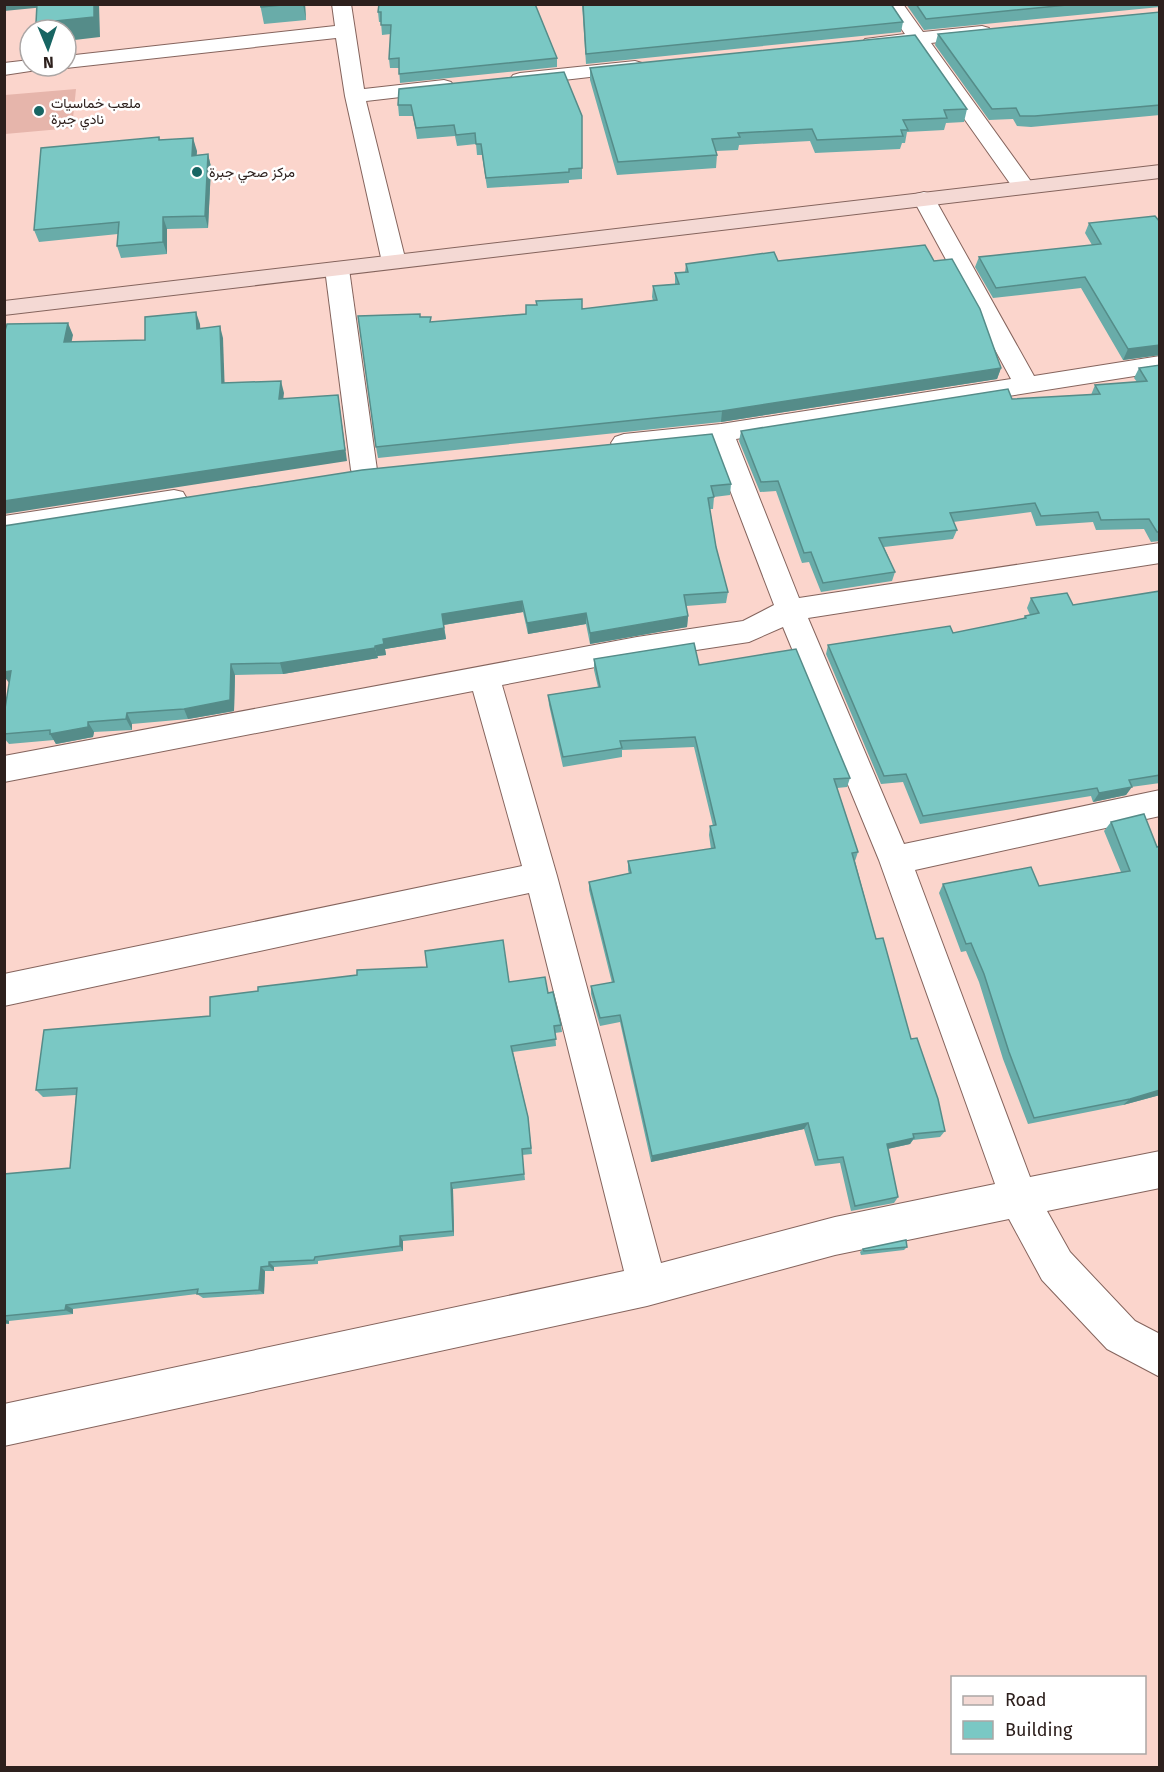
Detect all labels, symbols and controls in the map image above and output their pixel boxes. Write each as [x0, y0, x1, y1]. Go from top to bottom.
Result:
north arrow [18, 18, 78, 78]
text: N [43, 53, 54, 72]
place label: ملعب خماسيات نادي جبرة [51, 95, 141, 131]
marker: ملعب خماسيات نادي جبرة [32, 104, 46, 118]
place label: مركز صحي جبرة [209, 164, 295, 184]
marker: مركز صحي جبرة [190, 165, 204, 179]
legend [951, 1676, 1146, 1754]
text: Road [1005, 1689, 1047, 1711]
text: Building [1005, 1719, 1073, 1741]

